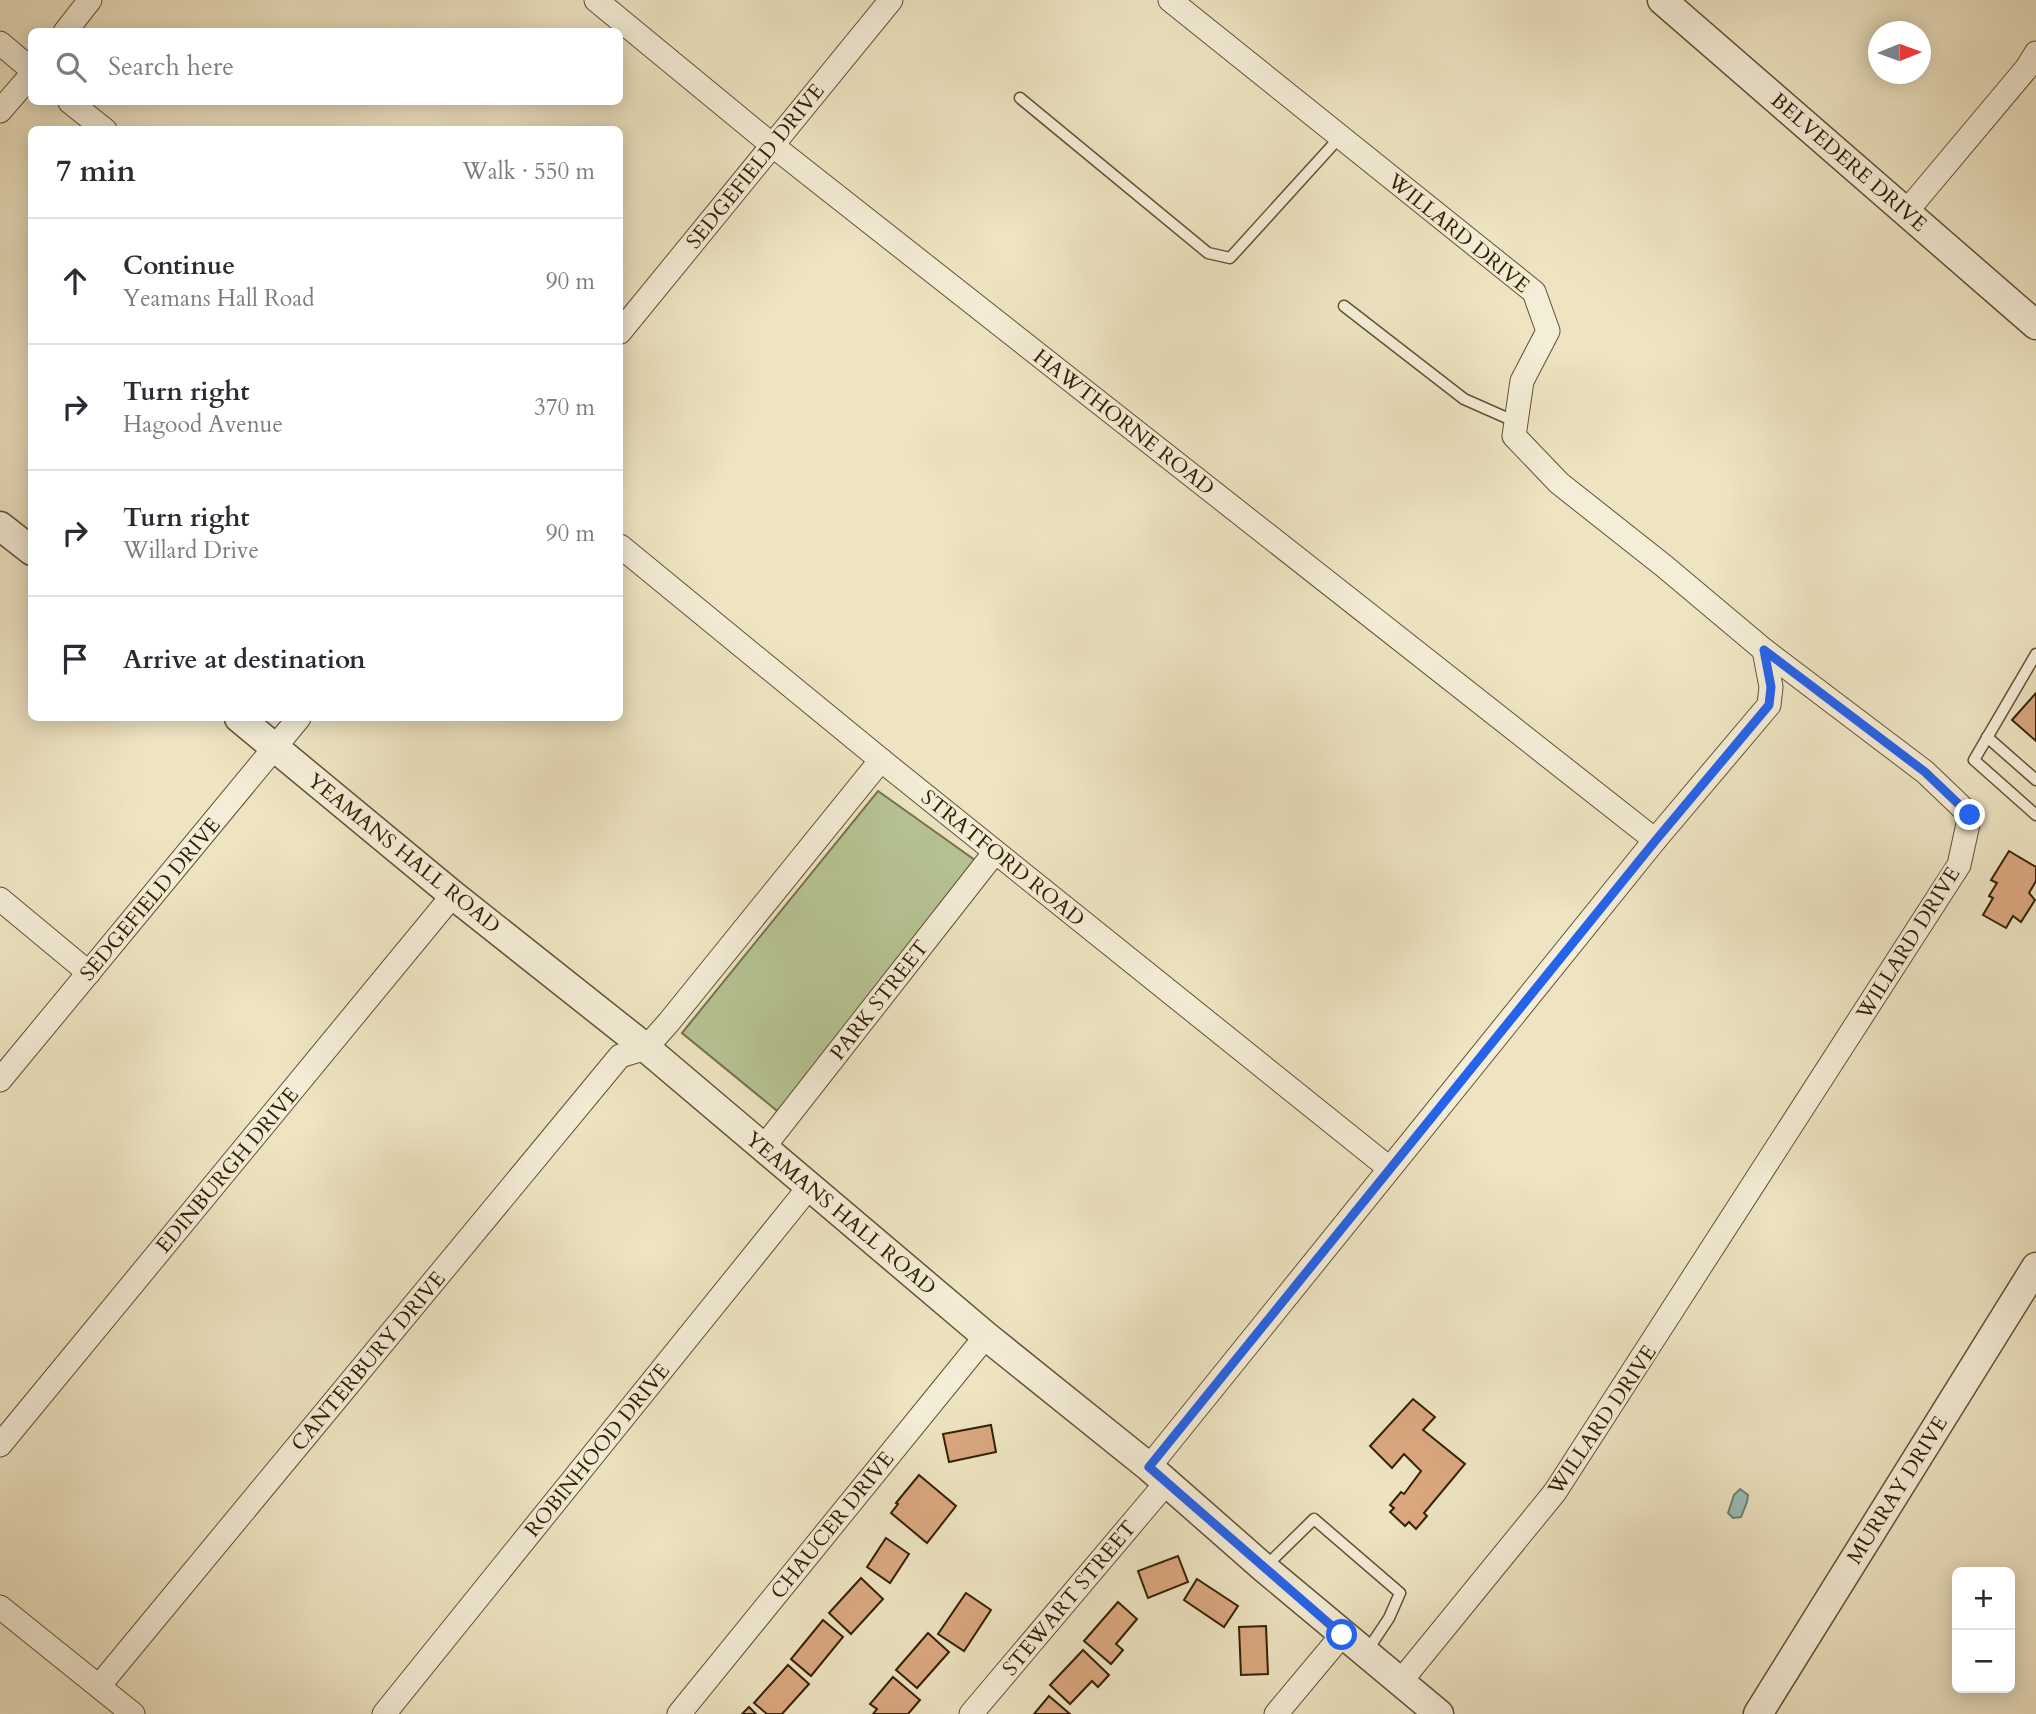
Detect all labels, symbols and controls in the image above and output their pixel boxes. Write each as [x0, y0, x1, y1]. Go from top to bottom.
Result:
north arrow [1868, 21, 1931, 84]
search box [28, 28, 623, 105]
icon: search [52, 48, 90, 86]
text: Search here [108, 49, 234, 84]
street label: SEDGEFIELD DRIVE [680, 78, 831, 255]
street label: BELVEDERE DRIVE [1764, 86, 1933, 239]
text: 7 min [56, 151, 136, 192]
text: Walk · 550 m [462, 156, 595, 187]
street label: WILLARD DRIVE [1381, 166, 1536, 300]
text: Continue [123, 248, 235, 283]
icon: ahead [56, 262, 94, 300]
text: 90 m [546, 266, 595, 297]
text: Yeamans Hall Road [123, 283, 314, 314]
street label: HAWTHORNE ROAD [1027, 342, 1220, 502]
text: Turn right [123, 374, 250, 409]
icon: right [56, 388, 94, 426]
text: 370 m [534, 392, 595, 423]
text: Hagood Avenue [123, 409, 283, 440]
text: Turn right [123, 500, 250, 535]
icon: right [56, 514, 94, 552]
text: 90 m [546, 518, 595, 549]
text: Willard Drive [123, 535, 259, 566]
icon: arrive [56, 640, 94, 678]
text: Arrive at destination [123, 642, 366, 677]
street label: YEAMANS HALL ROAD [301, 766, 506, 940]
street label: STRATFORD ROAD [915, 783, 1091, 933]
route end [1954, 799, 1985, 830]
street label: SEDGEFIELD DRIVE [73, 812, 227, 987]
street label: WILLARD DRIVE [1849, 861, 1967, 1026]
street label: PARK STREET [823, 934, 935, 1066]
street label: EDINBURGH DRIVE [149, 1081, 305, 1259]
street label: YEAMANS HALL ROAD [739, 1125, 942, 1302]
street label: CANTERBURY DRIVE [285, 1265, 452, 1457]
street label: WILLARD DRIVE [1541, 1340, 1663, 1502]
street label: ROBINHOOD DRIVE [518, 1357, 677, 1543]
street label: MURRAY DRIVE [1840, 1411, 1955, 1570]
street label: CHAUCER DRIVE [764, 1445, 901, 1605]
street label: STEWART STREET [996, 1515, 1143, 1682]
map controls [1952, 1567, 2015, 1693]
button: + [1952, 1567, 2015, 1630]
route start [1326, 1619, 1357, 1650]
button: − [1952, 1630, 2015, 1693]

